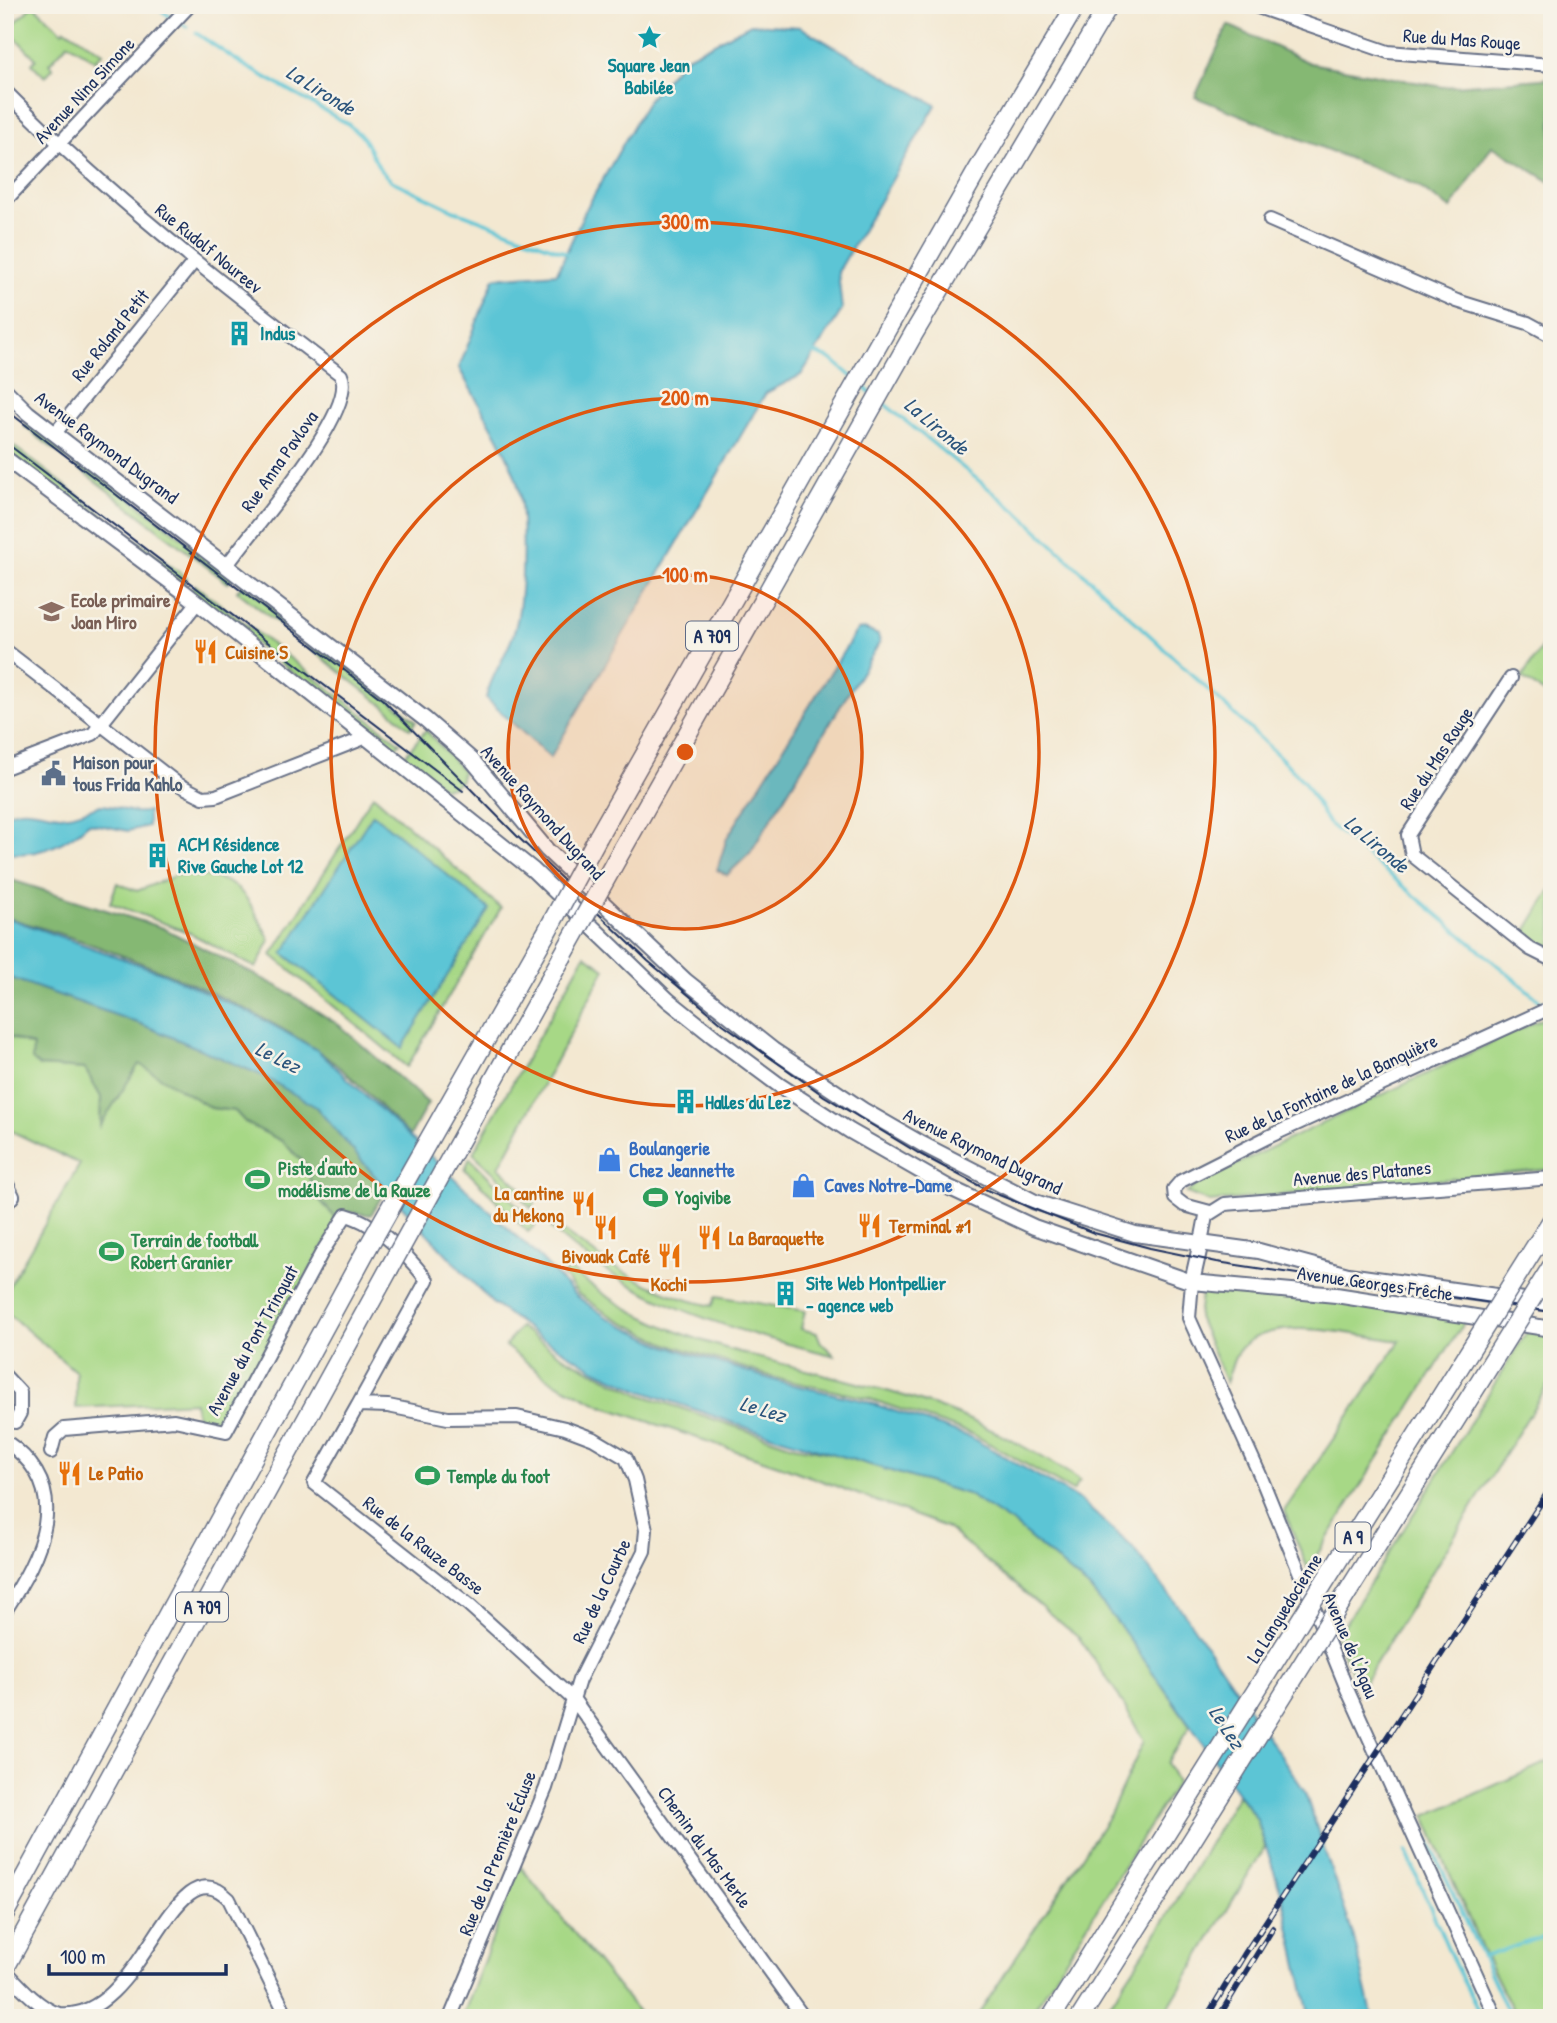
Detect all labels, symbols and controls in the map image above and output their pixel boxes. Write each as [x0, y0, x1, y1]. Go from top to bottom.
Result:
street label: Rue du Mas Rouge [1402, 22, 1522, 56]
place icon: Square Jean Babilée [635, 23, 663, 51]
street label: Avenue Nina Simone [28, 31, 141, 149]
place label: Square Jean Babilée [608, 52, 691, 100]
water label: La Lironde [281, 58, 362, 123]
street label: Rue Rudolf Noureev [150, 197, 268, 300]
text: 300 m [661, 207, 709, 236]
street label: Rue Roland Petit [65, 283, 155, 386]
building icon: Indus [226, 319, 254, 347]
place label: Indus [260, 320, 296, 346]
text: 200 m [661, 383, 709, 412]
street label: Avenue Raymond Dugrand [30, 384, 185, 510]
water label: La Lironde [899, 390, 977, 463]
street label: Rue Anna Pavlova [234, 405, 324, 517]
text: 100 m [662, 560, 708, 589]
place label: Ecole primaire Joan Miro [71, 587, 171, 635]
school or university icon: Ecole primaire Joan Miro [37, 597, 65, 625]
road number: A 709 [686, 622, 738, 650]
restaurant icon: Cuisine S [191, 638, 219, 666]
place label: Cuisine S [225, 639, 288, 665]
street label: Rue du Mas Rouge [1393, 701, 1479, 815]
street label: Avenue Raymond Dugrand [475, 739, 611, 886]
centre of rings [673, 740, 697, 764]
place label: Maison pour tous Frida Kahlo [72, 749, 183, 797]
public building icon: Maison pour tous Frida Kahlo [39, 759, 67, 787]
water label: La Lironde [1339, 808, 1417, 881]
place label: ACM Résidence Rive Gauche Lot 12 [178, 831, 303, 879]
building icon: ACM Résidence Rive Gauche Lot 12 [144, 841, 172, 869]
street label: Rue de la Fontaine de la Banquière [1221, 1027, 1442, 1149]
water label: Le Lez [251, 1034, 307, 1081]
building icon: Halles du Lez [671, 1088, 699, 1116]
place label: Halles du Lez [705, 1089, 792, 1115]
street label: Avenue Raymond Dugrand [899, 1101, 1067, 1201]
place label: Boulangerie Chez Jeannette [629, 1135, 735, 1183]
shop icon: Boulangerie Chez Jeannette [595, 1145, 623, 1173]
street label: Avenue des Platanes [1292, 1154, 1432, 1192]
place label: Piste d'auto modélisme de la Rauze [278, 1155, 431, 1203]
sports icon: Piste d'auto modélisme de la Rauze [244, 1165, 272, 1193]
shop icon: Caves Notre-Dame [790, 1171, 818, 1199]
place label: Caves Notre-Dame [824, 1172, 953, 1198]
place label: La cantine du Mekong [493, 1180, 565, 1229]
sports icon: Yogivibe [641, 1183, 669, 1211]
place label: Yogivibe [675, 1184, 731, 1211]
restaurant icon: La cantine du Mekong [570, 1190, 598, 1218]
restaurant icon: Terminal #1 [855, 1212, 883, 1240]
place label: Terminal #1 [888, 1213, 971, 1239]
restaurant icon: Bivouak Café [592, 1214, 620, 1242]
restaurant icon: La Baraquette [695, 1224, 723, 1252]
place label: La Baraquette [729, 1225, 825, 1252]
place label: Terrain de football Robert Granier [130, 1227, 259, 1275]
sports icon: Terrain de football Robert Granier [97, 1237, 125, 1265]
restaurant icon: Kochi [655, 1242, 683, 1270]
place label: Bivouak Café [562, 1243, 651, 1269]
street label: Avenue Georges Frêche [1296, 1259, 1455, 1307]
street label: Avenue du Pont Trinquat [200, 1260, 304, 1420]
place label: Site Web Montpellier - agence web [806, 1270, 947, 1319]
place label: Kochi [650, 1271, 688, 1297]
building icon: Site Web Montpellier - agence web [772, 1280, 800, 1308]
water label: Le Lez [737, 1388, 791, 1430]
restaurant icon: Le Patio [55, 1459, 83, 1487]
place label: Le Patio [89, 1460, 143, 1486]
sports icon: Temple du foot [413, 1462, 441, 1490]
place label: Temple du foot [446, 1463, 551, 1490]
street label: Rue de la Rauze Basse [358, 1489, 490, 1601]
road number: A 9 [1336, 1522, 1370, 1552]
street label: Rue de la Courbe [565, 1534, 637, 1648]
street label: La Languedocienne [1240, 1548, 1328, 1668]
street label: Avenue de l'Agau [1317, 1588, 1385, 1702]
road number: A 709 [176, 1592, 228, 1622]
water label: Le Lez [1202, 1700, 1253, 1756]
street label: Rue de la Première Écluse [452, 1766, 542, 1939]
street label: Chemin du Mas Merle [652, 1781, 758, 1914]
scale bar [49, 1932, 226, 1976]
text: 100 m [60, 1942, 106, 1971]

